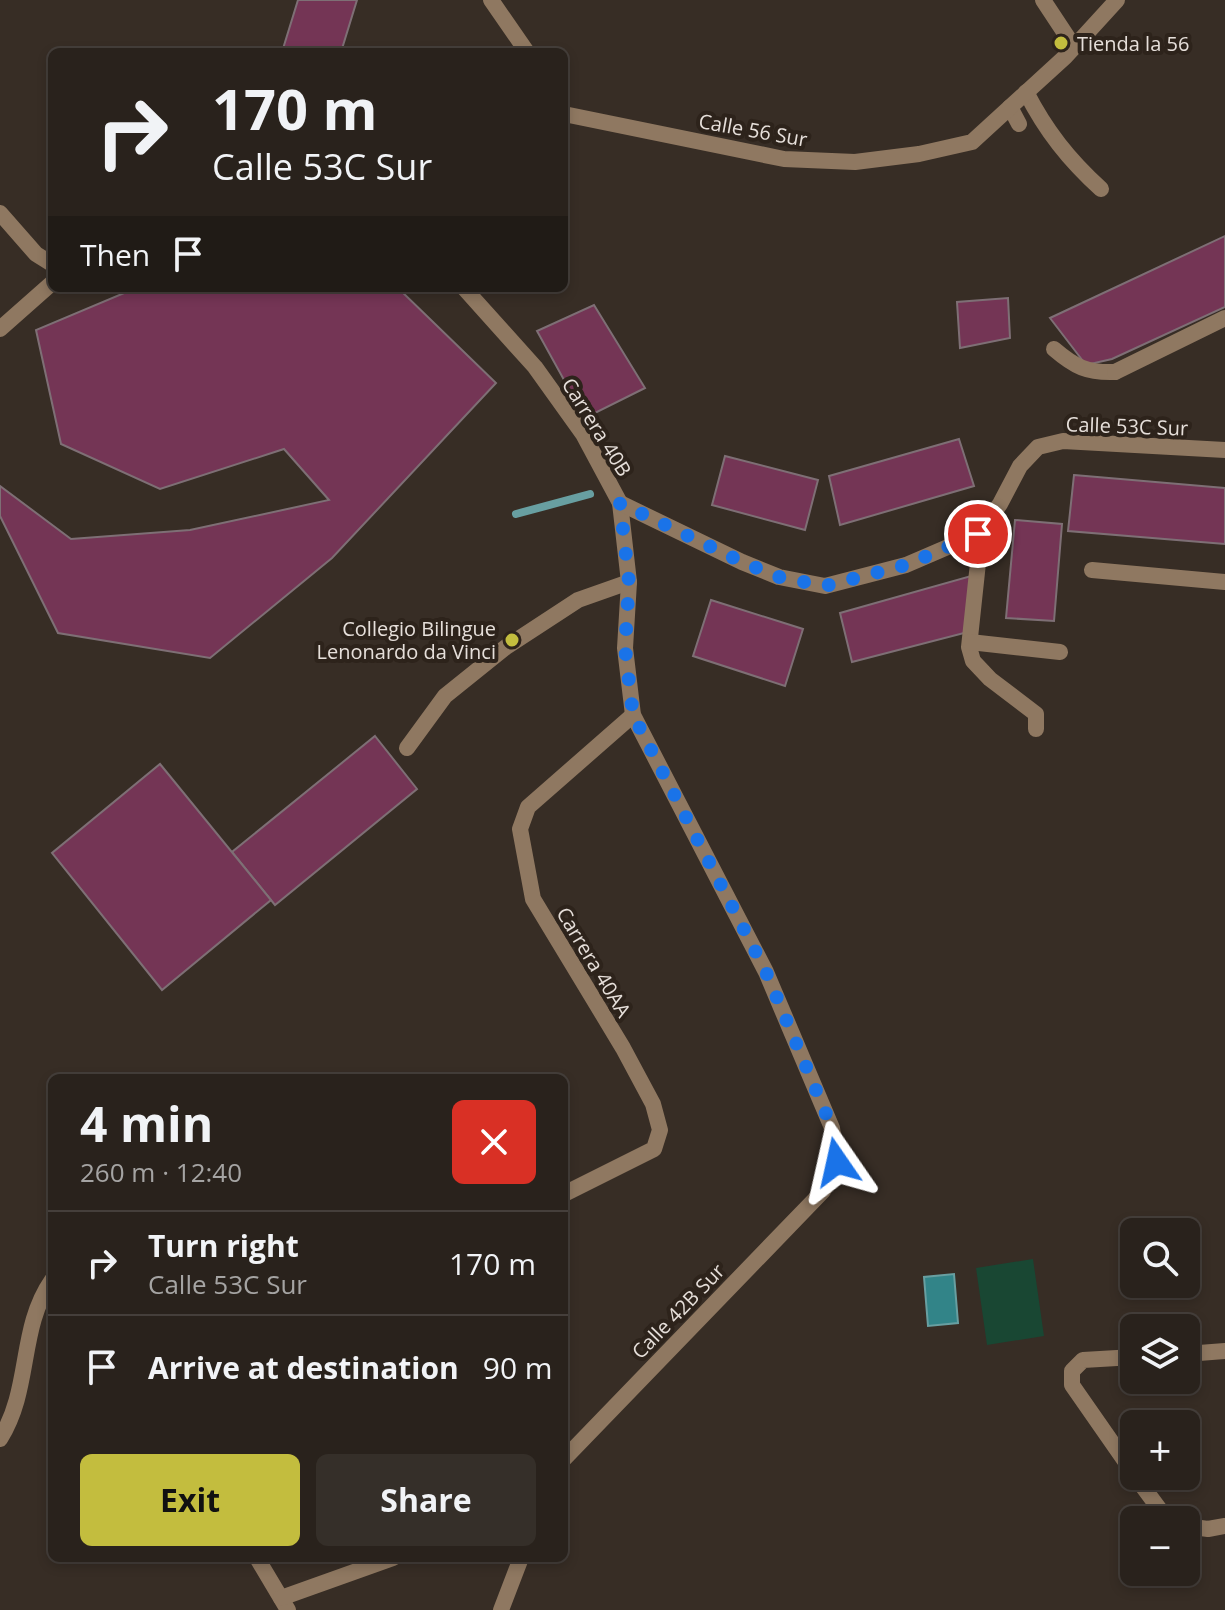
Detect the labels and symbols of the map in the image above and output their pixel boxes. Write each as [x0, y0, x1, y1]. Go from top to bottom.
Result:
place label: Tienda la 56 [1077, 30, 1189, 57]
marker: Tienda la 56 [1052, 34, 1070, 52]
street label: Calle 56 Sur [697, 107, 809, 153]
street label: Carrera 40B [556, 373, 638, 481]
street label: Calle 53C Sur [1065, 410, 1189, 442]
pin [944, 500, 1012, 568]
place label: Collegio Bilingue Lenonardo da Vinci [317, 615, 496, 665]
marker: Collegio Bilingue Lenonardo da Vinci [503, 631, 521, 649]
street label: Carrera 40AA [551, 902, 638, 1022]
position arrow [795, 1120, 879, 1204]
street label: Calle 42B Sur [626, 1258, 730, 1364]

